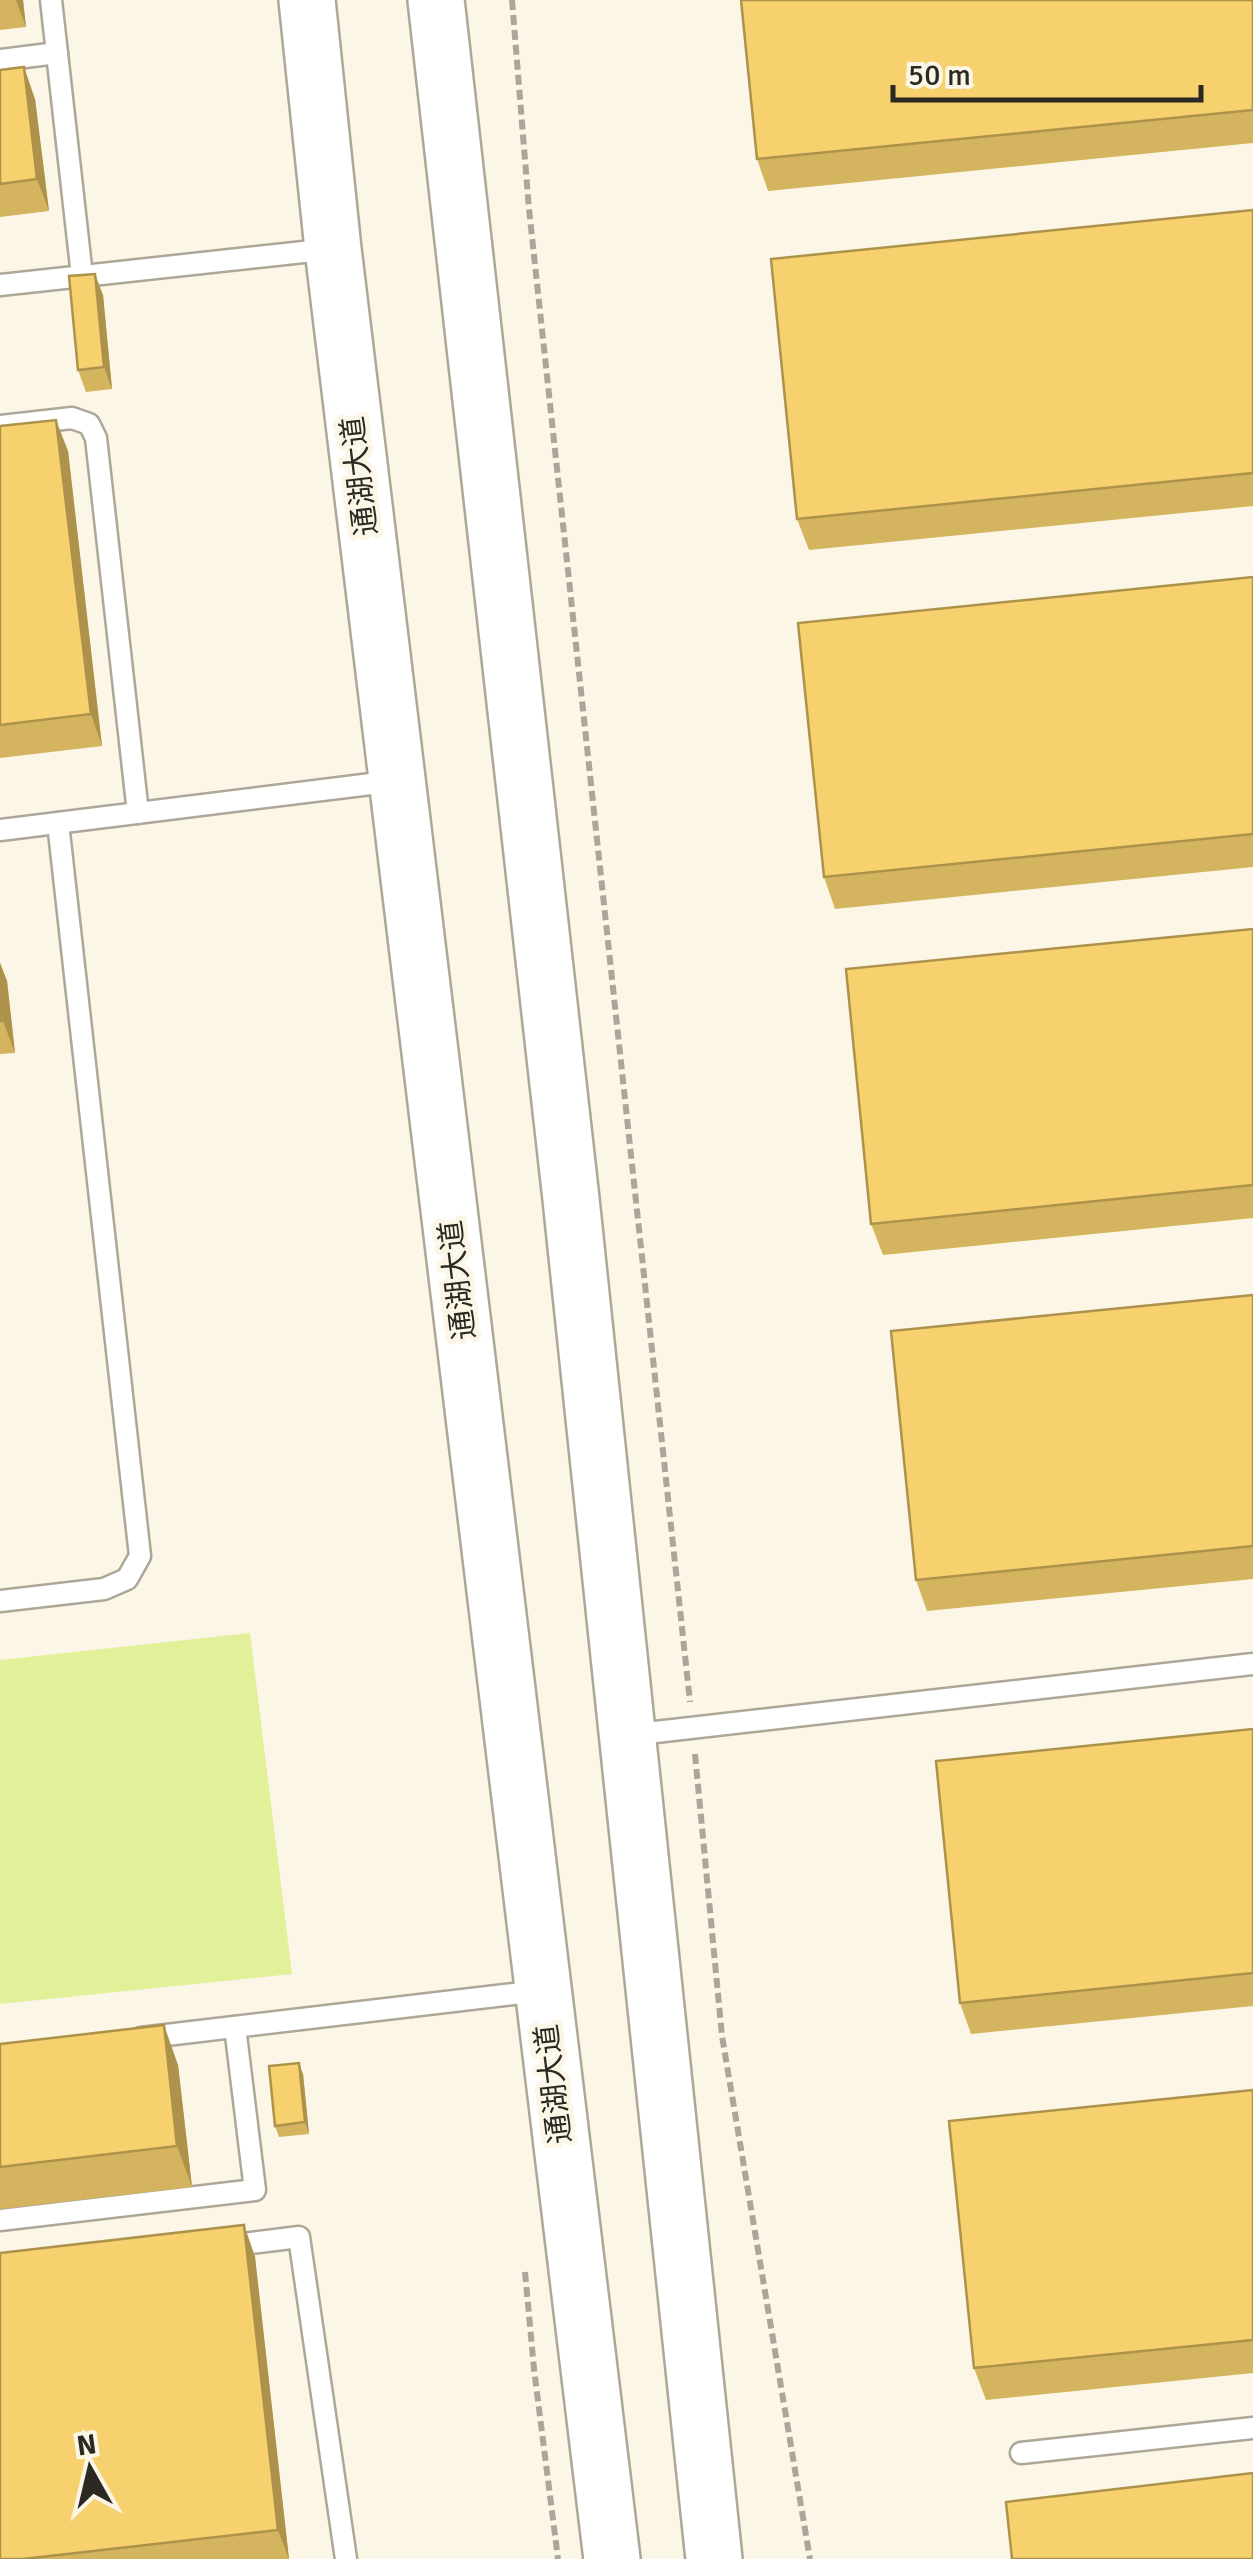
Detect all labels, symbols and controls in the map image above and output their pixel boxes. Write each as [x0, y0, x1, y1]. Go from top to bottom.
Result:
scale bar [893, 40, 1200, 102]
text: 50 m [908, 57, 971, 94]
street label: 通湖大道 [334, 414, 386, 538]
street label: 通湖大道 [432, 1218, 484, 1342]
street label: 通湖大道 [528, 2022, 580, 2146]
north arrow [40, 2419, 140, 2519]
text: N [75, 2427, 99, 2463]

